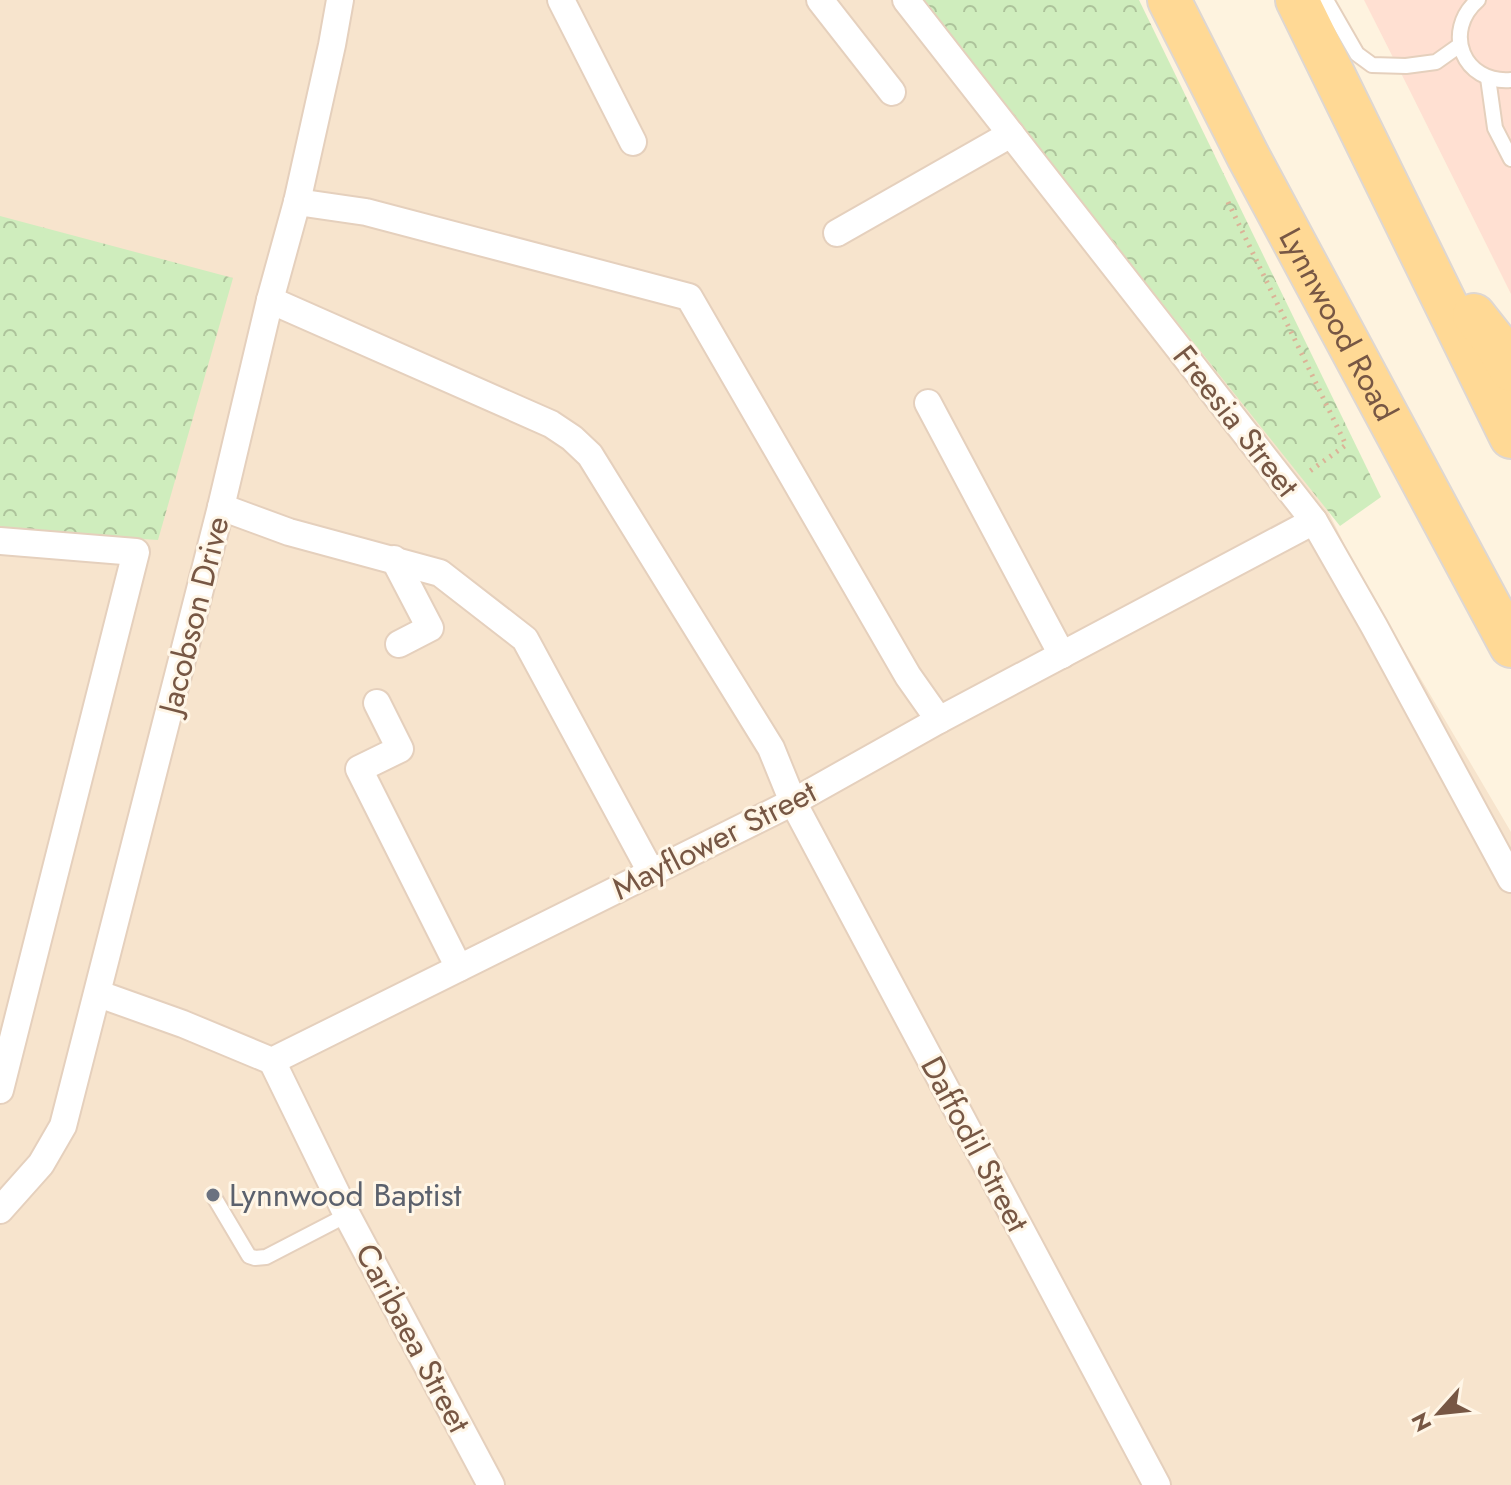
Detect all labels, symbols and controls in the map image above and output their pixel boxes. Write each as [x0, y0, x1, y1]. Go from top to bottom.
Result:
street label: Lynnwood Road [1268, 219, 1409, 429]
street label: Freesia Street [1162, 335, 1310, 507]
street label: Jacobson Drive [146, 511, 241, 722]
street label: Mayflower Street [604, 769, 824, 911]
street label: Daffodil Street [909, 1048, 1041, 1240]
place label: Lynnwood Baptist [229, 1172, 462, 1218]
marker: Lynnwood Baptist [204, 1186, 222, 1204]
street label: Caribaea Street [344, 1235, 482, 1441]
north arrow [1399, 1373, 1479, 1453]
text: N [1403, 1407, 1439, 1437]

